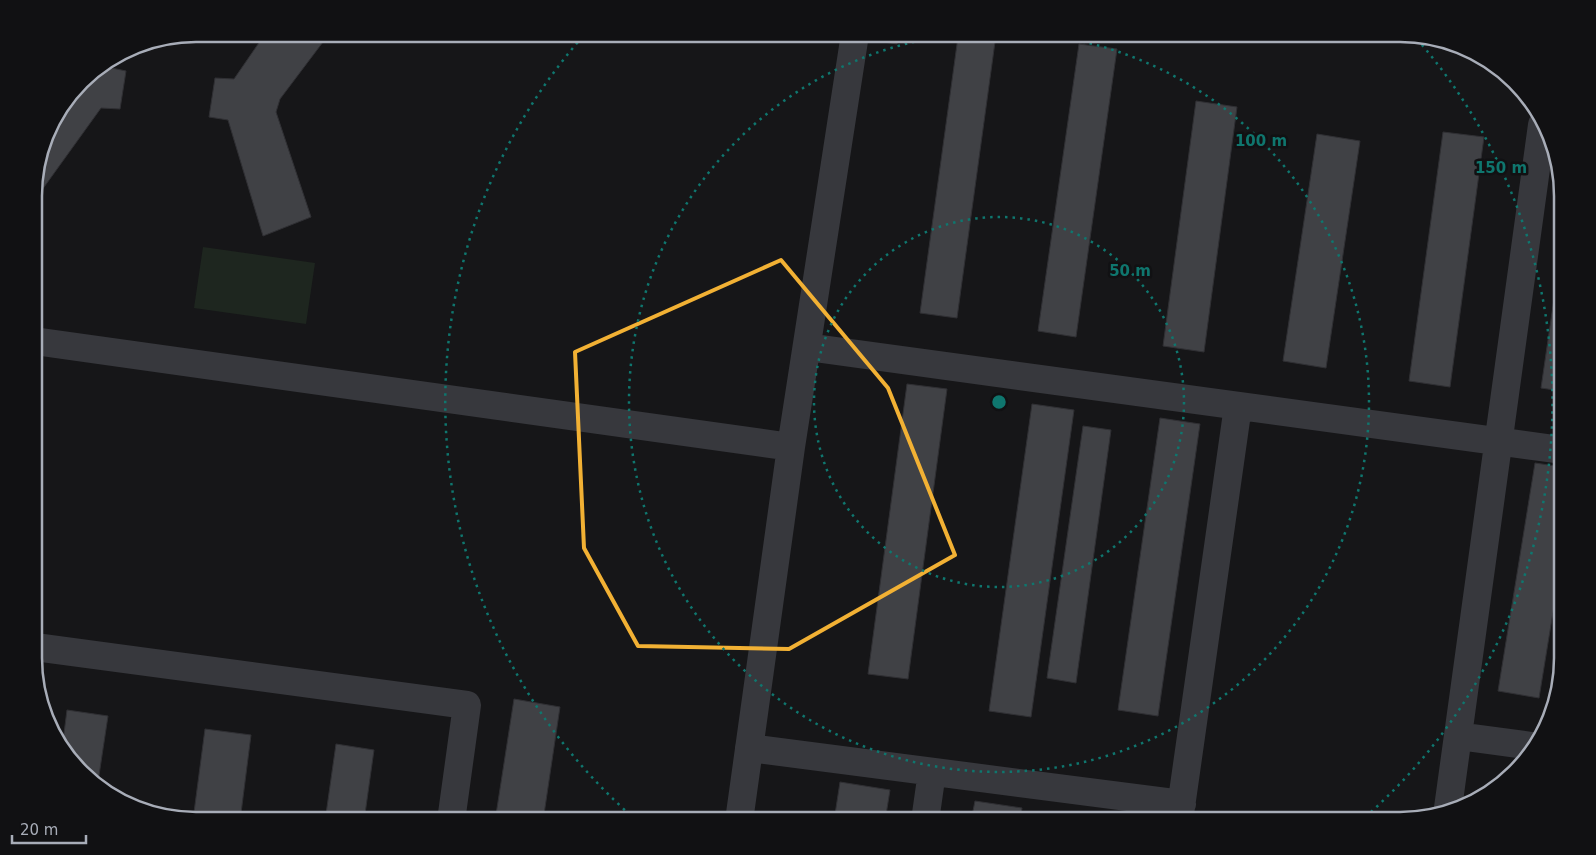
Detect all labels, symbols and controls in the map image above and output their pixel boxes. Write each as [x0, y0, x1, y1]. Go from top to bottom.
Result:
text: 100 m [1235, 132, 1287, 150]
text: 150 m [1475, 159, 1527, 177]
text: 50 m [1109, 262, 1151, 280]
centre of rings [990, 393, 1008, 411]
scale bar [12, 812, 86, 844]
text: 20 m [20, 821, 58, 839]

